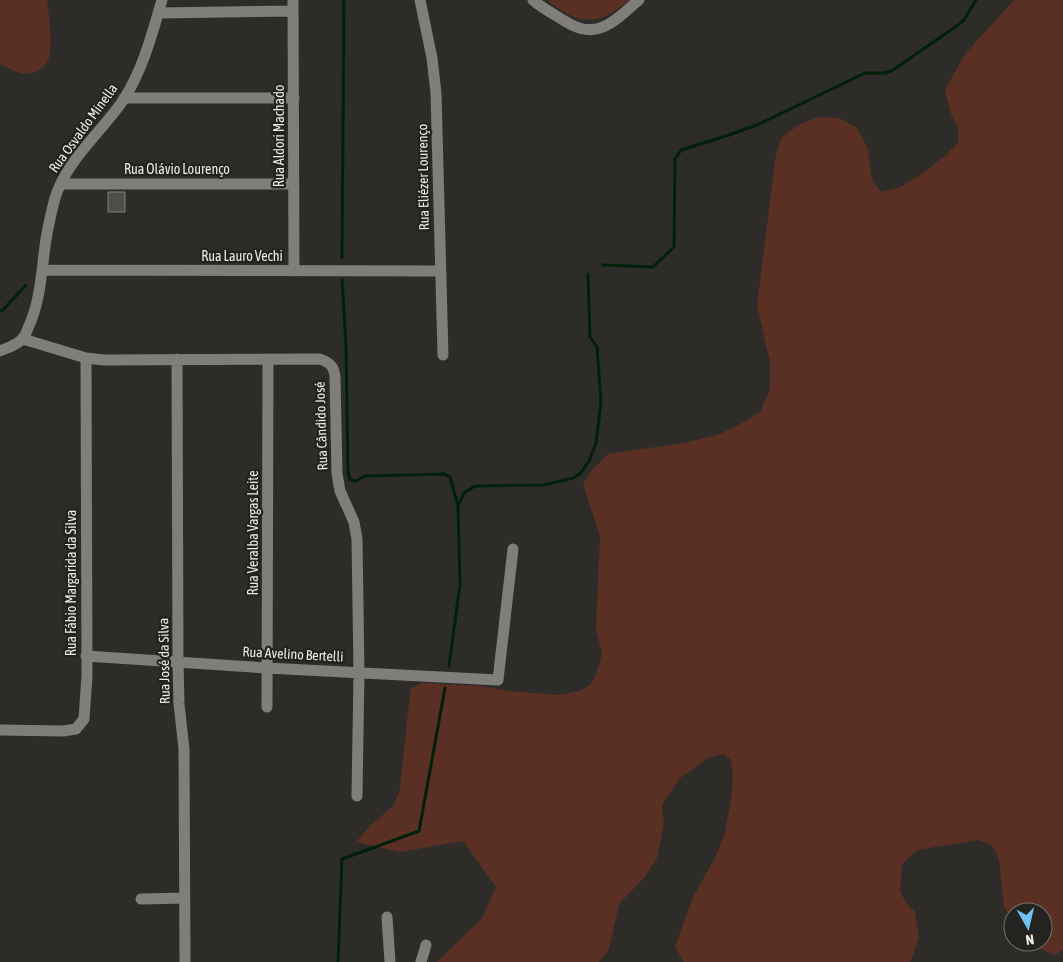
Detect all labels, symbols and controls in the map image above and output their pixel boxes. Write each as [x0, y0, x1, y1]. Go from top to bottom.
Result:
street label: Rua Osvaldo Minella [45, 80, 121, 176]
street label: Rua Aldori Machado [271, 85, 287, 187]
street label: Rua Eliézer Lourenço [414, 124, 432, 230]
street label: Rua Olávio Lourenço [124, 161, 230, 177]
street label: Rua Lauro Vechi [201, 248, 283, 264]
street label: Rua Cândido José [311, 381, 331, 471]
street label: Rua Veralba Vargas Leite [245, 470, 261, 596]
street label: Rua Fábio Margarida da Silva [63, 510, 79, 656]
street label: Rua José da Silva [155, 618, 173, 704]
street label: Rua Avelino Bertelli [242, 643, 344, 665]
north arrow [1003, 902, 1053, 952]
text: N [1025, 931, 1035, 948]

